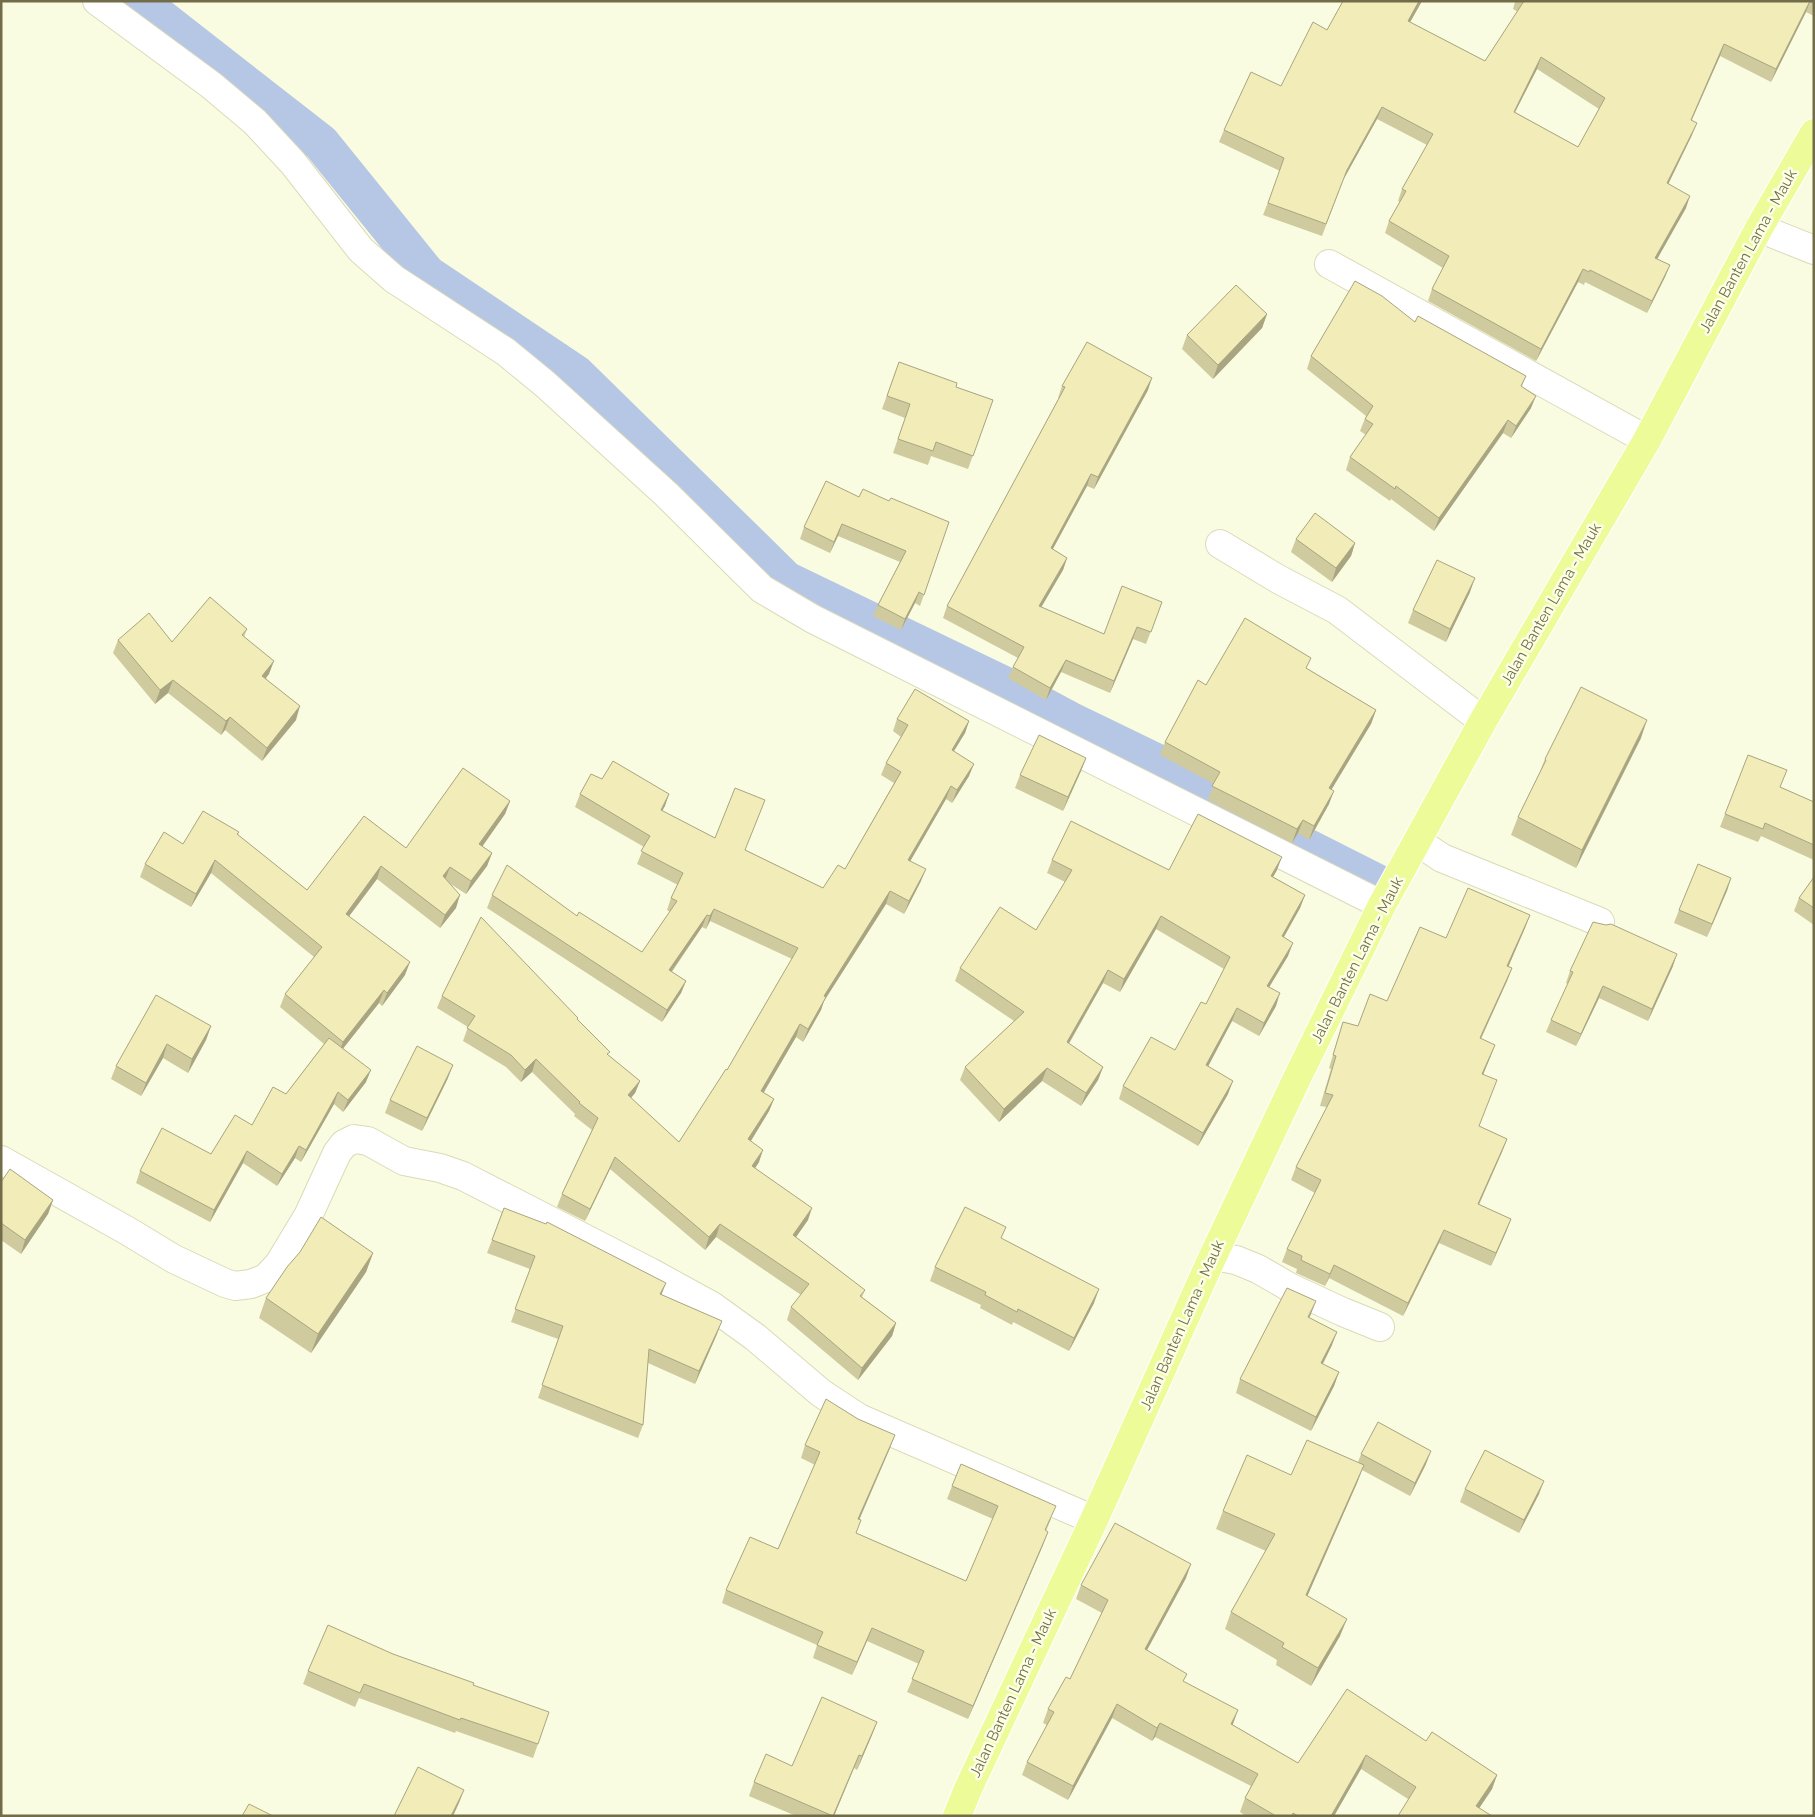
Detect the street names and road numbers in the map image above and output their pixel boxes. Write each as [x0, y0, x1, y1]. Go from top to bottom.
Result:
street label: Jalan Banten Lama - Mauk [1695, 166, 1801, 336]
street label: Jalan Banten Lama - Mauk [1497, 520, 1605, 688]
street label: Jalan Banten Lama - Mauk [1307, 874, 1407, 1046]
street label: Jalan Banten Lama - Mauk [1136, 1237, 1228, 1413]
street label: Jalan Banten Lama - Mauk [966, 1606, 1060, 1780]

